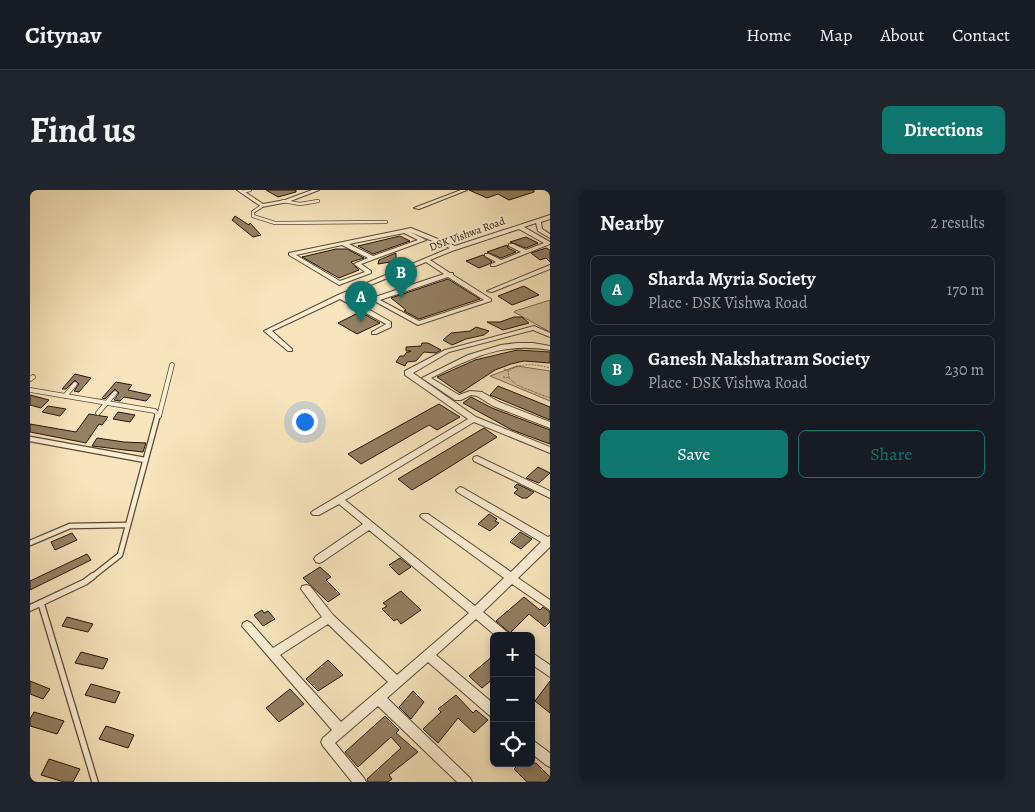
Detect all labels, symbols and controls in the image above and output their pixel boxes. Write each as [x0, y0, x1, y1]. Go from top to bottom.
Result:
text: Citynav [25, 19, 101, 51]
text: Home [746, 23, 791, 47]
text: Map [819, 23, 852, 47]
text: About [880, 23, 924, 47]
text: Contact [952, 23, 1010, 47]
text: Find us [30, 106, 136, 154]
button: Directions [882, 106, 1005, 154]
text: Nearby [600, 209, 663, 237]
text: 2 results [930, 212, 985, 234]
street label: DSK Vishwa Road [427, 213, 507, 255]
pin: B [385, 257, 417, 298]
text: Sharda Myria Society [648, 266, 816, 292]
text: A [612, 279, 622, 301]
text: 170 m [947, 279, 984, 301]
pin: A [345, 281, 377, 322]
text: Place · DSK Vishwa Road [648, 292, 808, 314]
text: Ganesh Nakshatram Society [648, 346, 870, 372]
text: B [612, 359, 622, 381]
text: 230 m [945, 359, 984, 381]
text: Place · DSK Vishwa Road [648, 372, 808, 394]
your location [292, 409, 318, 435]
button: Save [600, 430, 788, 478]
button: Share [798, 430, 985, 478]
map controls [490, 632, 535, 767]
button: + [490, 632, 535, 677]
button: − [490, 677, 535, 722]
button: locate [490, 722, 535, 767]

